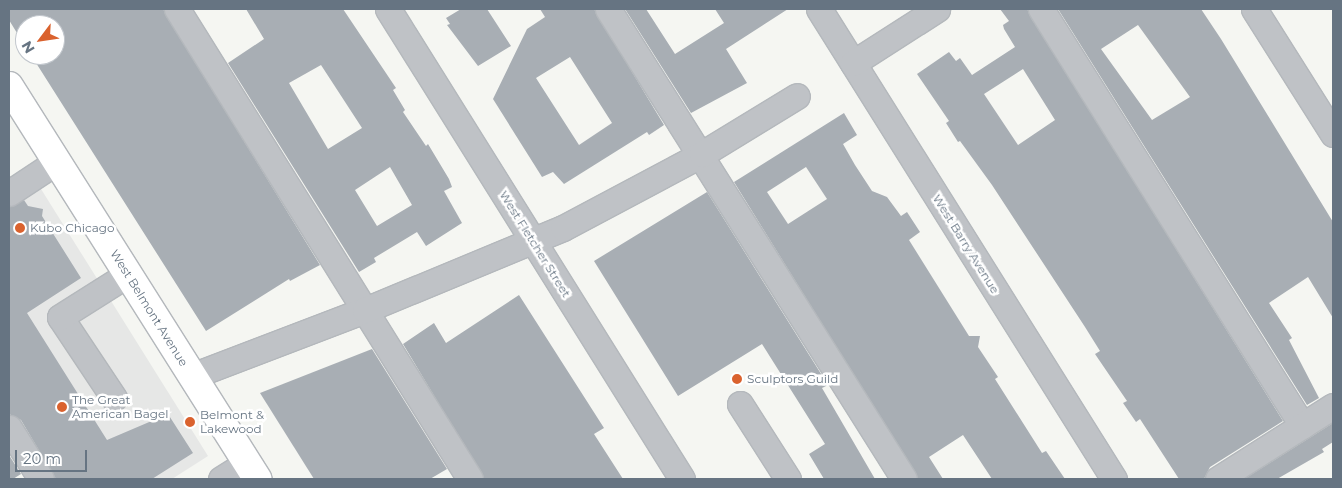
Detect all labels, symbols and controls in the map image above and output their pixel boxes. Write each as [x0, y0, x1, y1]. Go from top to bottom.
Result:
north arrow [15, 15, 65, 65]
text: N [17, 38, 39, 57]
street label: West Fletcher Street [496, 188, 574, 300]
street label: West Barry Avenue [930, 192, 1002, 296]
place label: Kubo Chicago [30, 221, 115, 235]
marker: Kubo Chicago [14, 222, 26, 234]
street label: West Belmont Avenue [107, 247, 191, 369]
place label: Sculptors Guild [747, 372, 838, 386]
marker: Sculptors Guild [731, 373, 743, 385]
place label: The Great American Bagel [72, 393, 168, 421]
marker: The Great American Bagel [56, 401, 68, 413]
place label: Belmont & Lakewood [200, 408, 264, 436]
marker: Belmont & Lakewood [184, 416, 196, 428]
scale bar [18, 440, 90, 472]
text: 20 m [23, 449, 61, 468]

